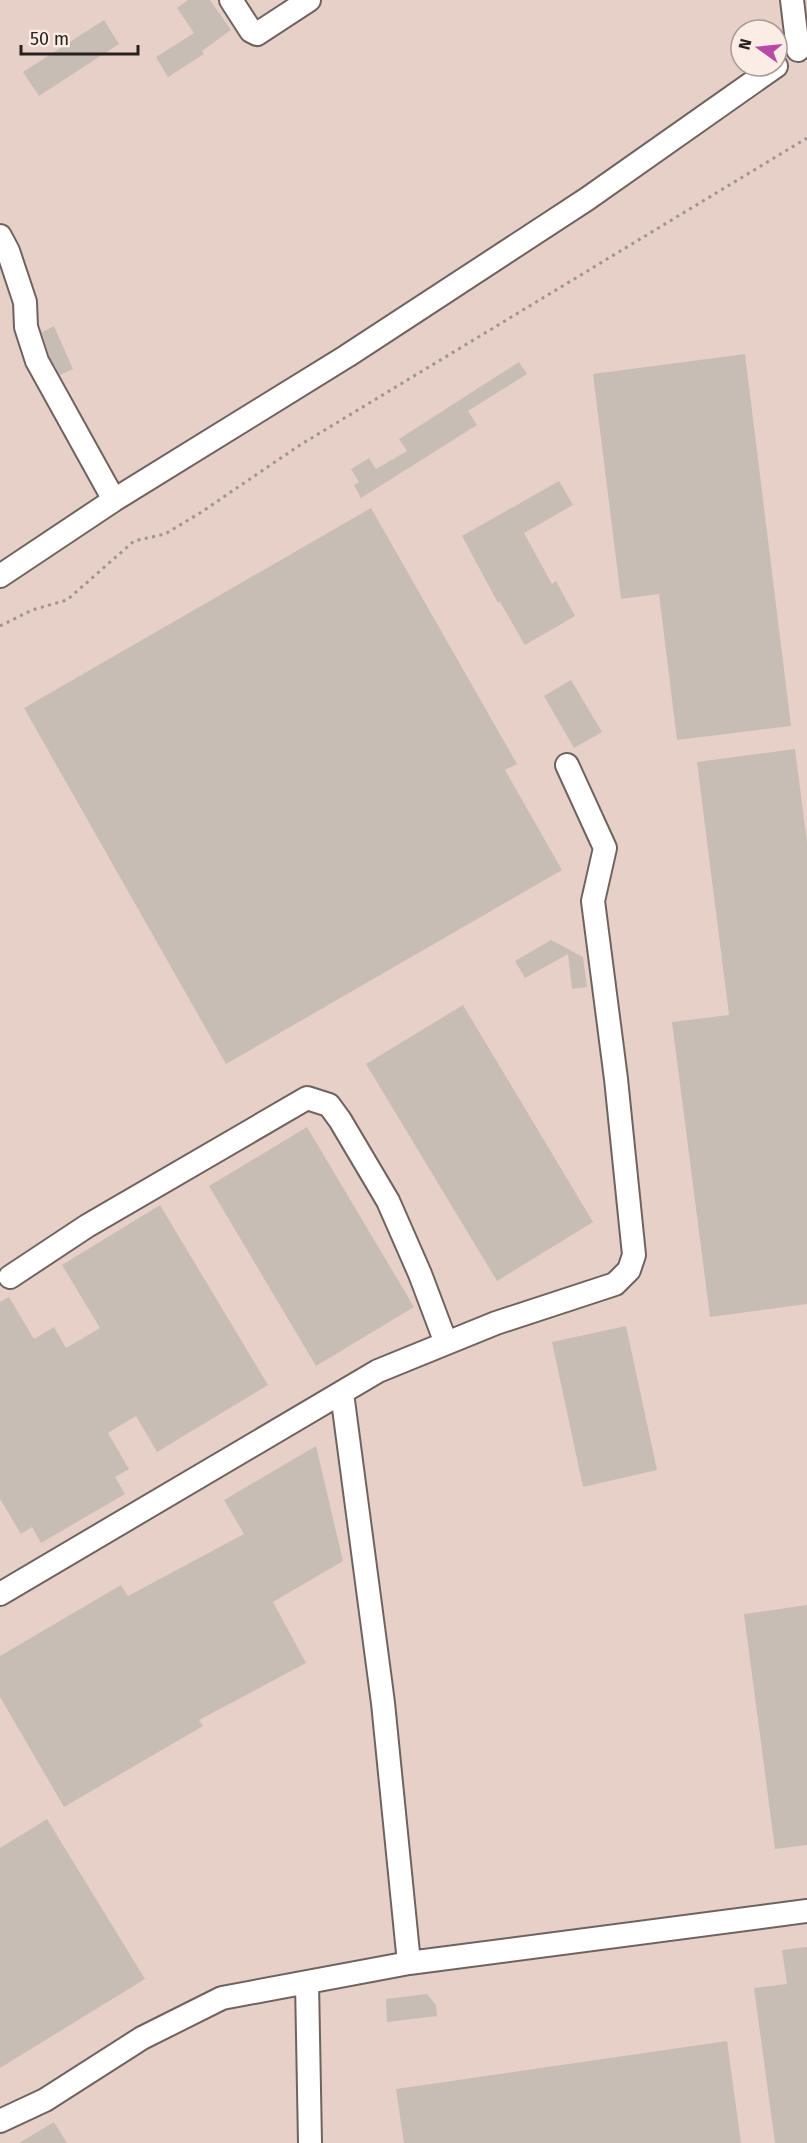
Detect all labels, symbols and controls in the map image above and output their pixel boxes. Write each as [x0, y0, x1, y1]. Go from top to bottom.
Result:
scale bar [21, 18, 138, 56]
north arrow [729, 18, 789, 78]
text: 50 m [30, 28, 69, 50]
text: N [734, 37, 756, 52]

